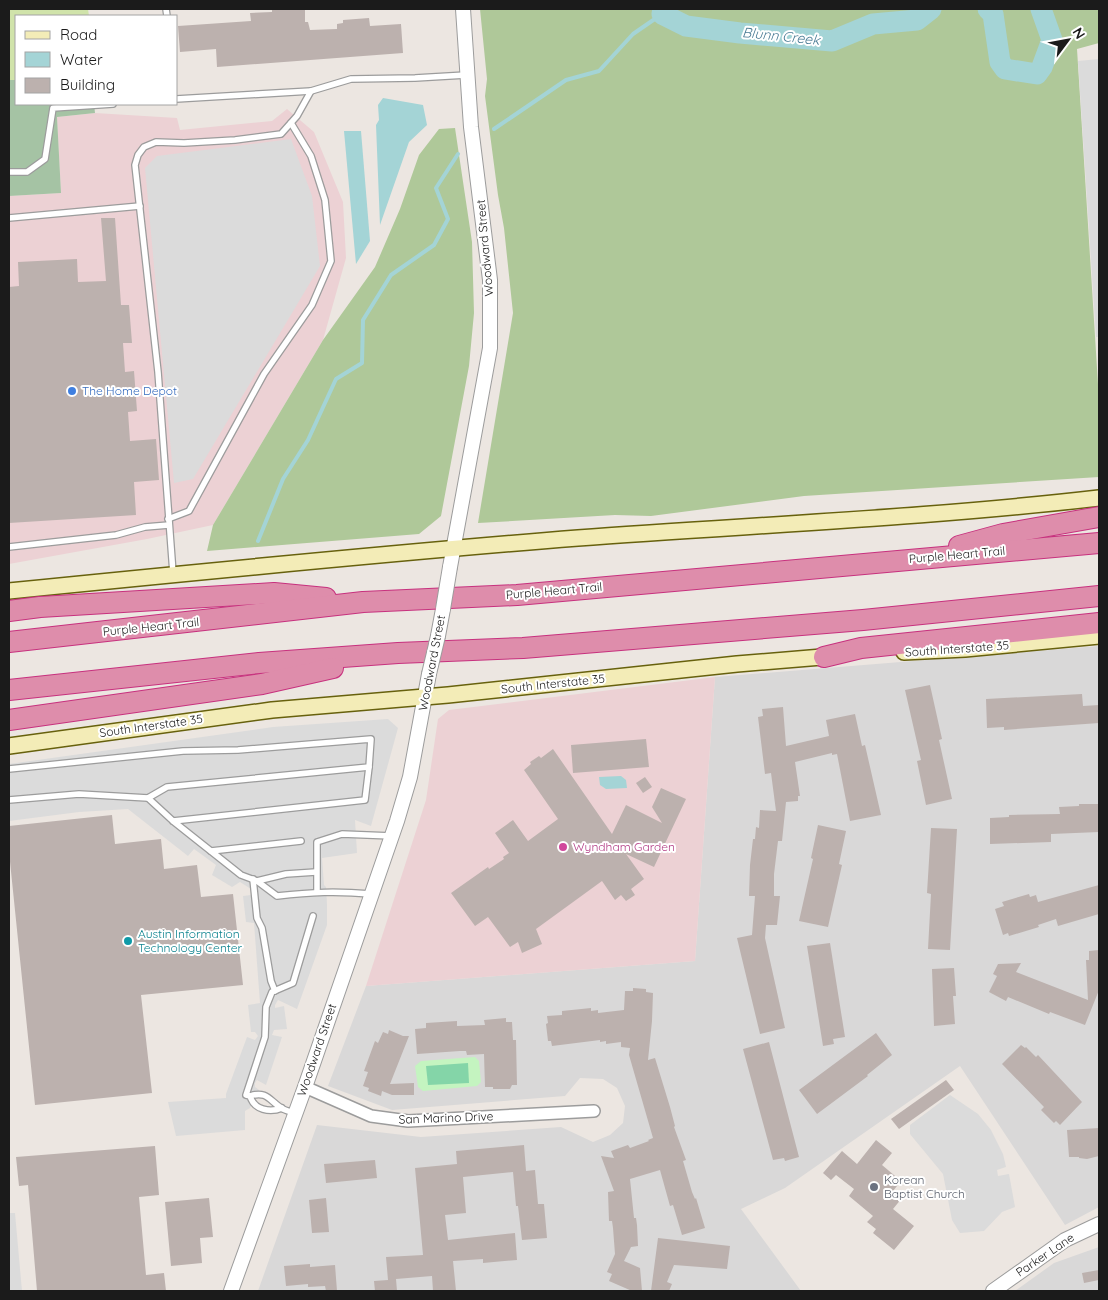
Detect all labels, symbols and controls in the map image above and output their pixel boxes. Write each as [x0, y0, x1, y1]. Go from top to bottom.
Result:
legend [15, 15, 178, 105]
north arrow [1043, 15, 1093, 65]
water label: Blunn Creek [741, 23, 822, 49]
text: N [1069, 24, 1089, 42]
text: Road [60, 25, 97, 44]
text: Water [60, 50, 103, 69]
text: Building [60, 75, 115, 94]
street label: Woodward Street [473, 199, 496, 297]
place label: The Home Depot [82, 383, 177, 398]
marker: The Home Depot [66, 385, 78, 397]
street label: Purple Heart Trail [908, 543, 1006, 566]
street label: Purple Heart Trail [505, 579, 603, 602]
street label: Purple Heart Trail [102, 614, 200, 639]
street label: Woodward Street [415, 614, 448, 712]
street label: South Interstate 35 [904, 637, 1009, 660]
street label: South Interstate 35 [500, 671, 606, 696]
street label: South Interstate 35 [98, 711, 204, 740]
place label: Wyndham Garden [573, 839, 675, 854]
marker: Wyndham Garden [557, 841, 569, 853]
place label: Austin Information Technology Center [138, 926, 243, 955]
marker: Austin Information Technology Center [122, 935, 134, 947]
street label: Woodward Street [294, 1001, 339, 1098]
street label: San Marino Drive [398, 1108, 494, 1127]
place label: Korean Baptist Church [884, 1172, 965, 1201]
marker: Korean Baptist Church [868, 1181, 880, 1193]
street label: Parker Lane [1013, 1229, 1077, 1280]

